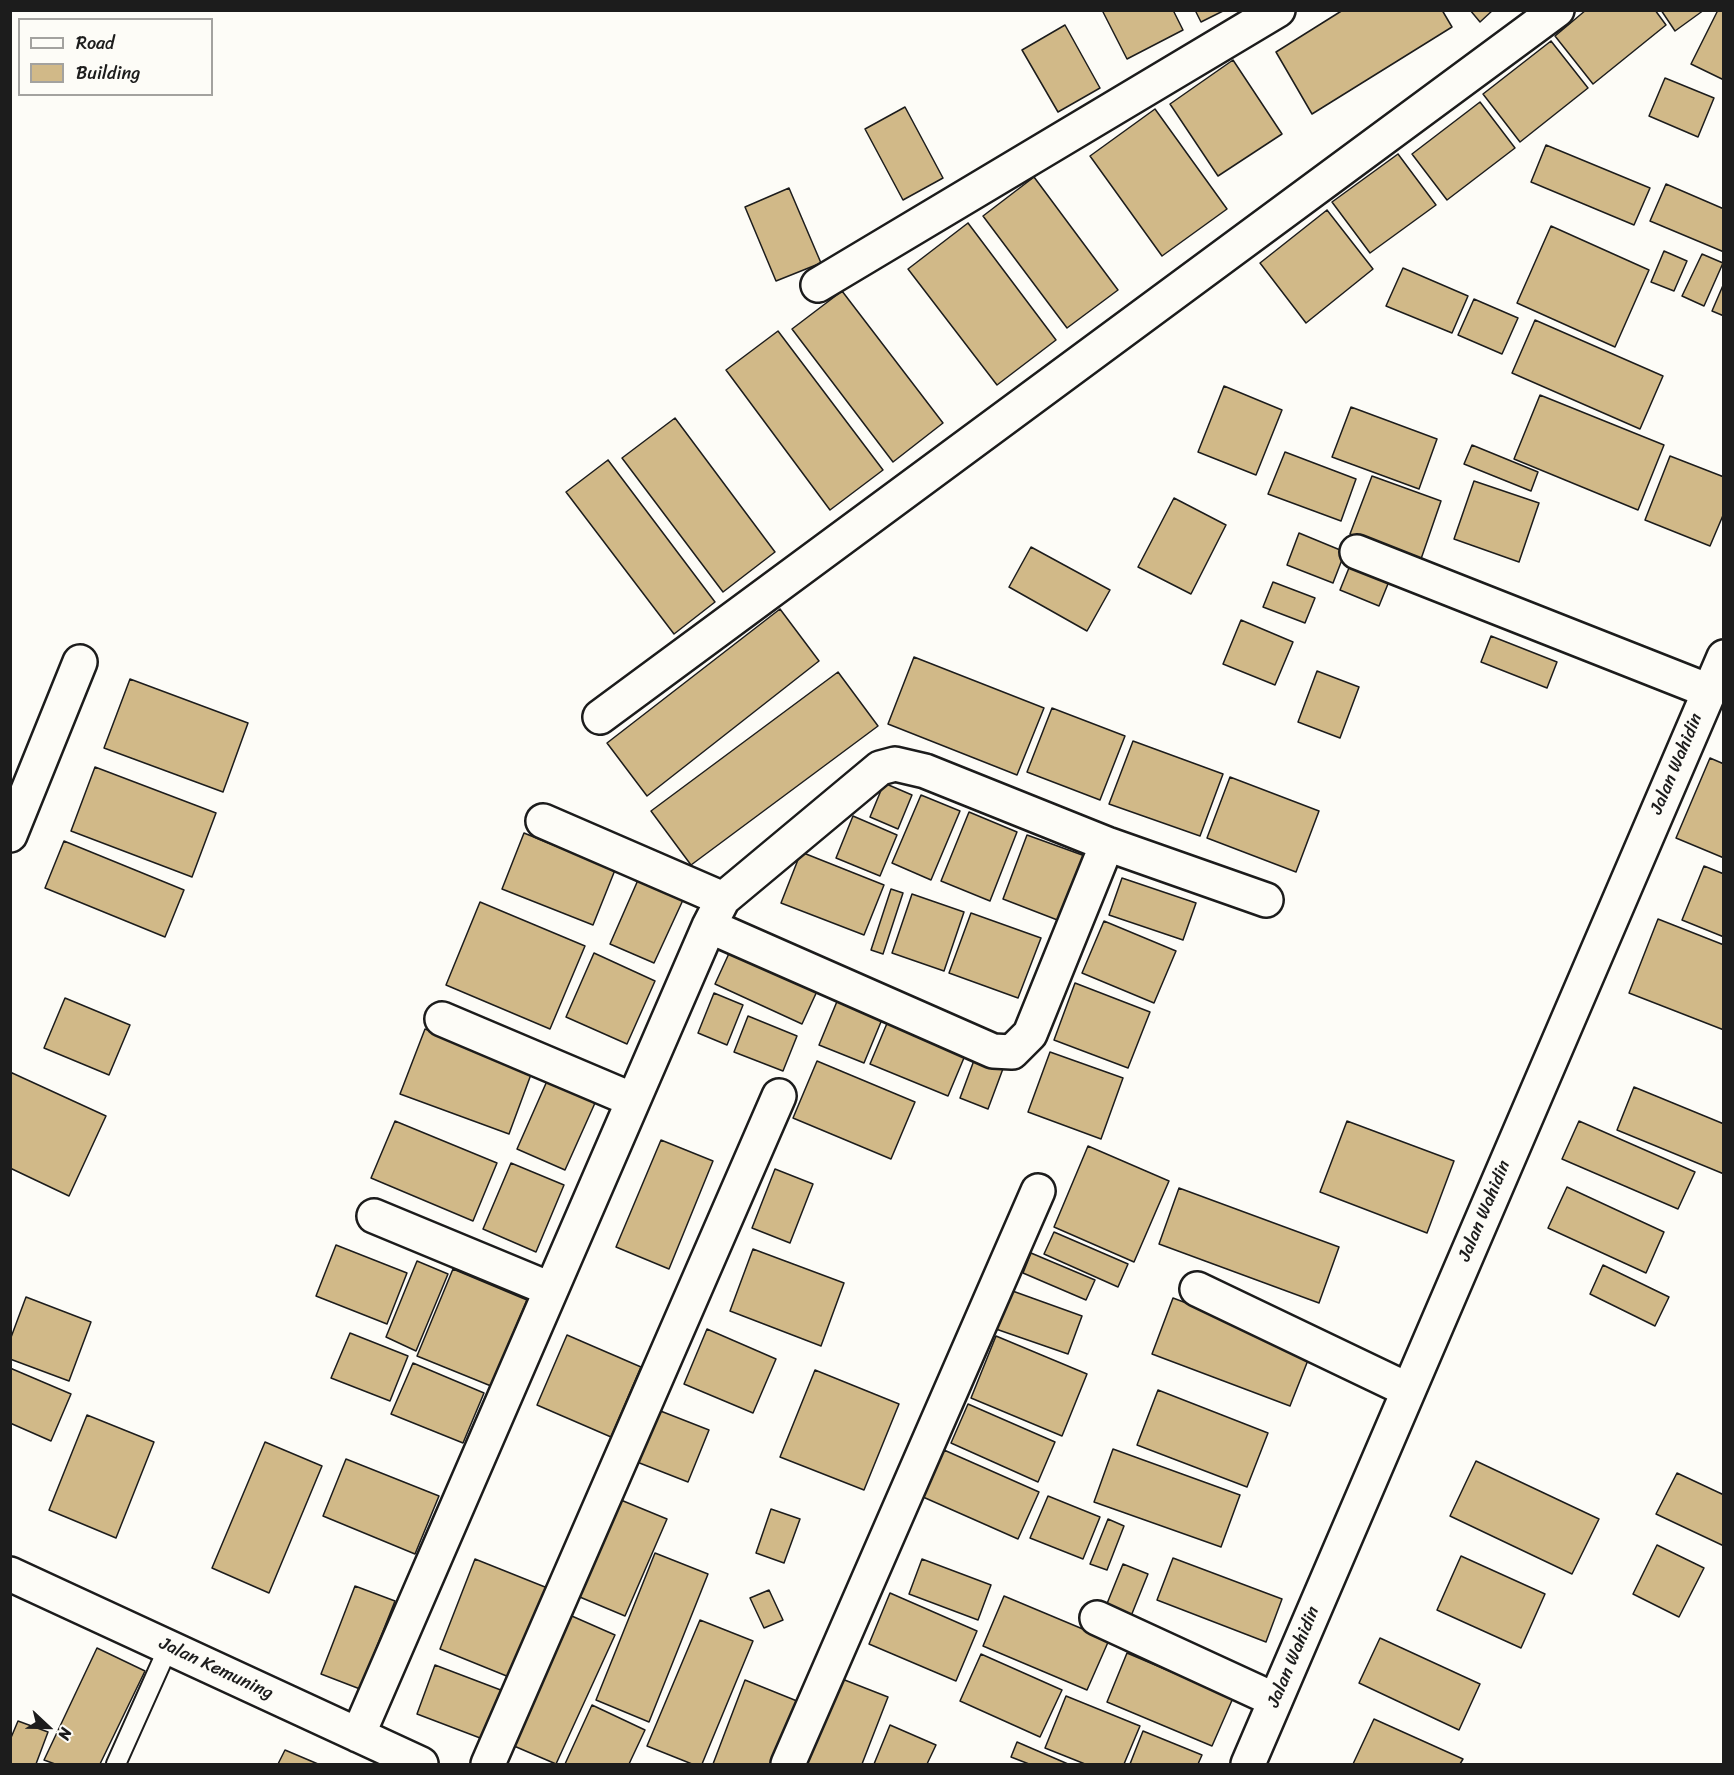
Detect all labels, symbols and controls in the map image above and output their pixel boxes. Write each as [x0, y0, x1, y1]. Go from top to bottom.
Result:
legend [18, 18, 213, 96]
text: Road [76, 27, 115, 59]
text: Building [76, 57, 140, 89]
street label: Jalan Wahidin [1646, 710, 1708, 818]
street label: Jalan Wahidin [1454, 1157, 1516, 1265]
street label: Jalan Wahidin [1263, 1603, 1325, 1711]
street label: Jalan Kemuning [156, 1633, 276, 1705]
north arrow [18, 1697, 78, 1757]
text: N [50, 1723, 81, 1745]

